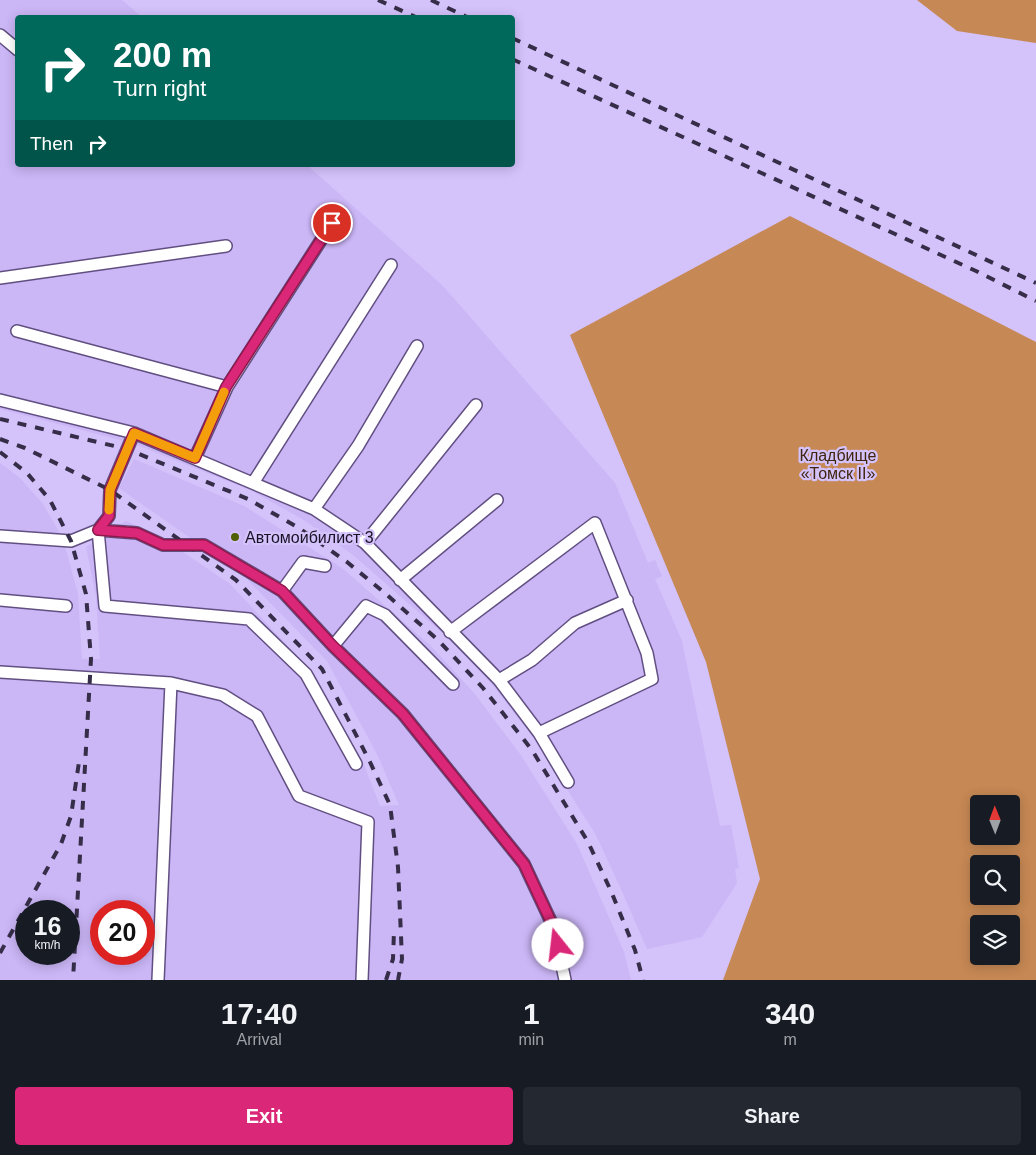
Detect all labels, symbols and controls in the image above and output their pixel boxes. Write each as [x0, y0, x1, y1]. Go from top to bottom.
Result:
icon: right [30, 35, 95, 100]
text: 200 m [113, 35, 212, 74]
text: Turn right [113, 76, 206, 101]
icon: right [83, 130, 111, 158]
text: Then [30, 133, 73, 154]
pin [311, 202, 353, 244]
icon: arrive [318, 209, 346, 237]
park label: Кладбище «Томск II» [800, 447, 877, 482]
place label: Автомоибилист 3 [245, 529, 374, 546]
marker: Автомоибилист 3 [229, 531, 241, 543]
north arrow [970, 795, 1020, 845]
map controls [970, 795, 1020, 965]
button: search [970, 855, 1020, 905]
speed limit sign: 20 [90, 900, 155, 965]
text: 16 [34, 912, 61, 940]
button: layers [970, 915, 1020, 965]
position arrow [531, 918, 583, 970]
text: km/h [34, 938, 61, 952]
text: 17:40 [221, 997, 298, 1030]
text: 1 [523, 997, 540, 1030]
text: 340 [765, 997, 815, 1030]
text: Arrival [237, 1031, 282, 1048]
text: min [518, 1031, 544, 1048]
text: m [783, 1031, 797, 1048]
button: Exit [15, 1087, 513, 1145]
button: Share [523, 1087, 1021, 1145]

